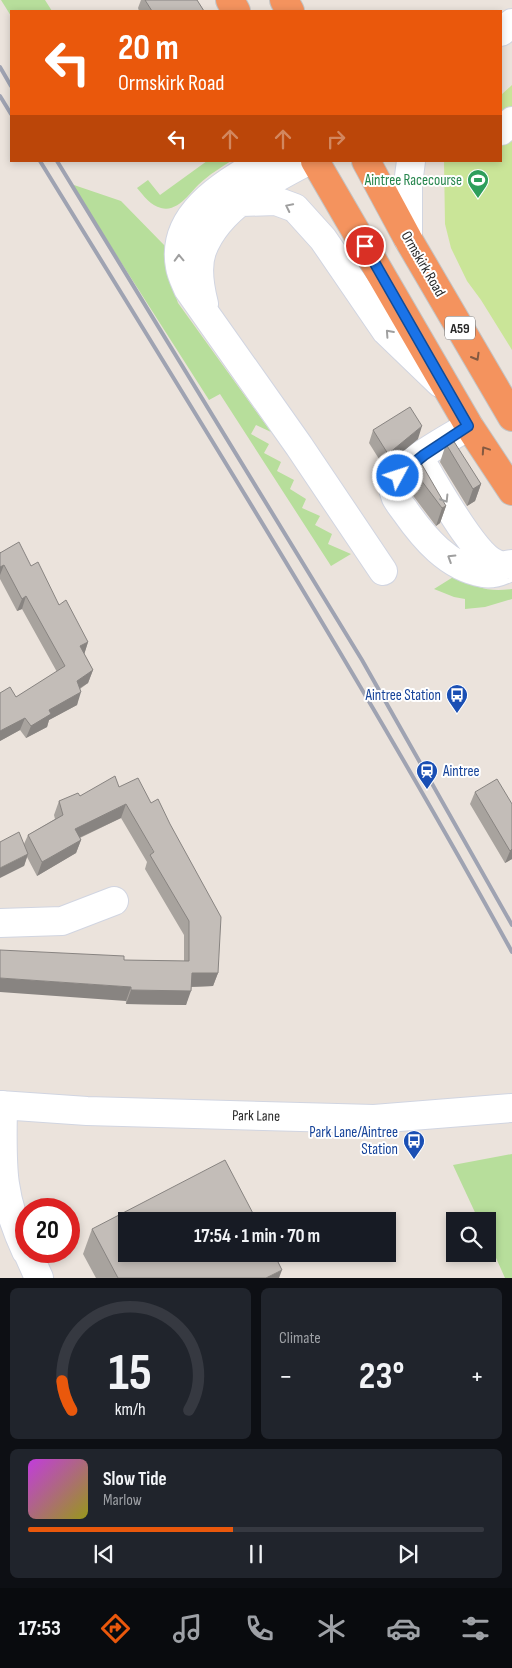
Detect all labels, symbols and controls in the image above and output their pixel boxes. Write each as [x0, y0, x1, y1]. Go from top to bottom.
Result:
text: 20 m [118, 27, 179, 70]
icon: left [35, 30, 100, 95]
text: Ormskirk Road [118, 70, 225, 97]
icon: left [163, 125, 191, 153]
icon: ahead [216, 125, 244, 153]
icon: ahead [269, 125, 297, 153]
icon: right [322, 125, 350, 153]
sports icon: Aintree Racecourse [466, 168, 490, 199]
place label: Aintree Racecourse [364, 171, 462, 190]
one-way arrow [285, 203, 294, 213]
pin [344, 225, 386, 267]
street label: Ormskirk Road [397, 228, 449, 300]
icon: arrive [351, 232, 379, 260]
one-way arrow [174, 253, 185, 261]
road number: A59 [445, 316, 475, 339]
one-way arrow [386, 329, 395, 338]
one-way arrow [470, 351, 480, 360]
one-way arrow [482, 447, 491, 456]
position arrow [371, 449, 423, 501]
one-way arrow [439, 494, 449, 503]
one-way arrow [447, 555, 456, 565]
bus stop icon: Aintree Station [445, 683, 469, 714]
place label: Aintree Station [364, 686, 441, 705]
station icon: Aintree [415, 759, 439, 790]
place label: Aintree [442, 762, 479, 781]
street label: Park Lane [232, 1106, 280, 1126]
place label: Park Lane/Aintree Station [309, 1123, 398, 1159]
bus stop icon: Park Lane/Aintree Station [402, 1129, 426, 1160]
speed limit sign: 20 [15, 1198, 80, 1263]
map controls [446, 1212, 496, 1262]
button: search [446, 1212, 496, 1262]
text: 17:54 · 1 min · 70 m [194, 1225, 320, 1248]
text: Climate [279, 1329, 321, 1348]
text: 15 [109, 1342, 152, 1405]
text: 23° [359, 1354, 404, 1399]
text: − [279, 1360, 293, 1393]
text: + [470, 1360, 484, 1393]
text: km/h [115, 1399, 146, 1420]
text: Slow Tide [103, 1468, 167, 1491]
text: Marlow [103, 1491, 142, 1510]
icon: previous [90, 1540, 118, 1568]
icon: pause [242, 1540, 270, 1568]
icon: next [394, 1540, 422, 1568]
icon: directions [98, 1611, 133, 1646]
icon: music [170, 1611, 205, 1646]
icon: phone [242, 1611, 277, 1646]
icon: climate [314, 1611, 349, 1646]
icon: car [386, 1611, 421, 1646]
icon: filters [458, 1611, 493, 1646]
text: 17:53 [19, 1615, 61, 1642]

